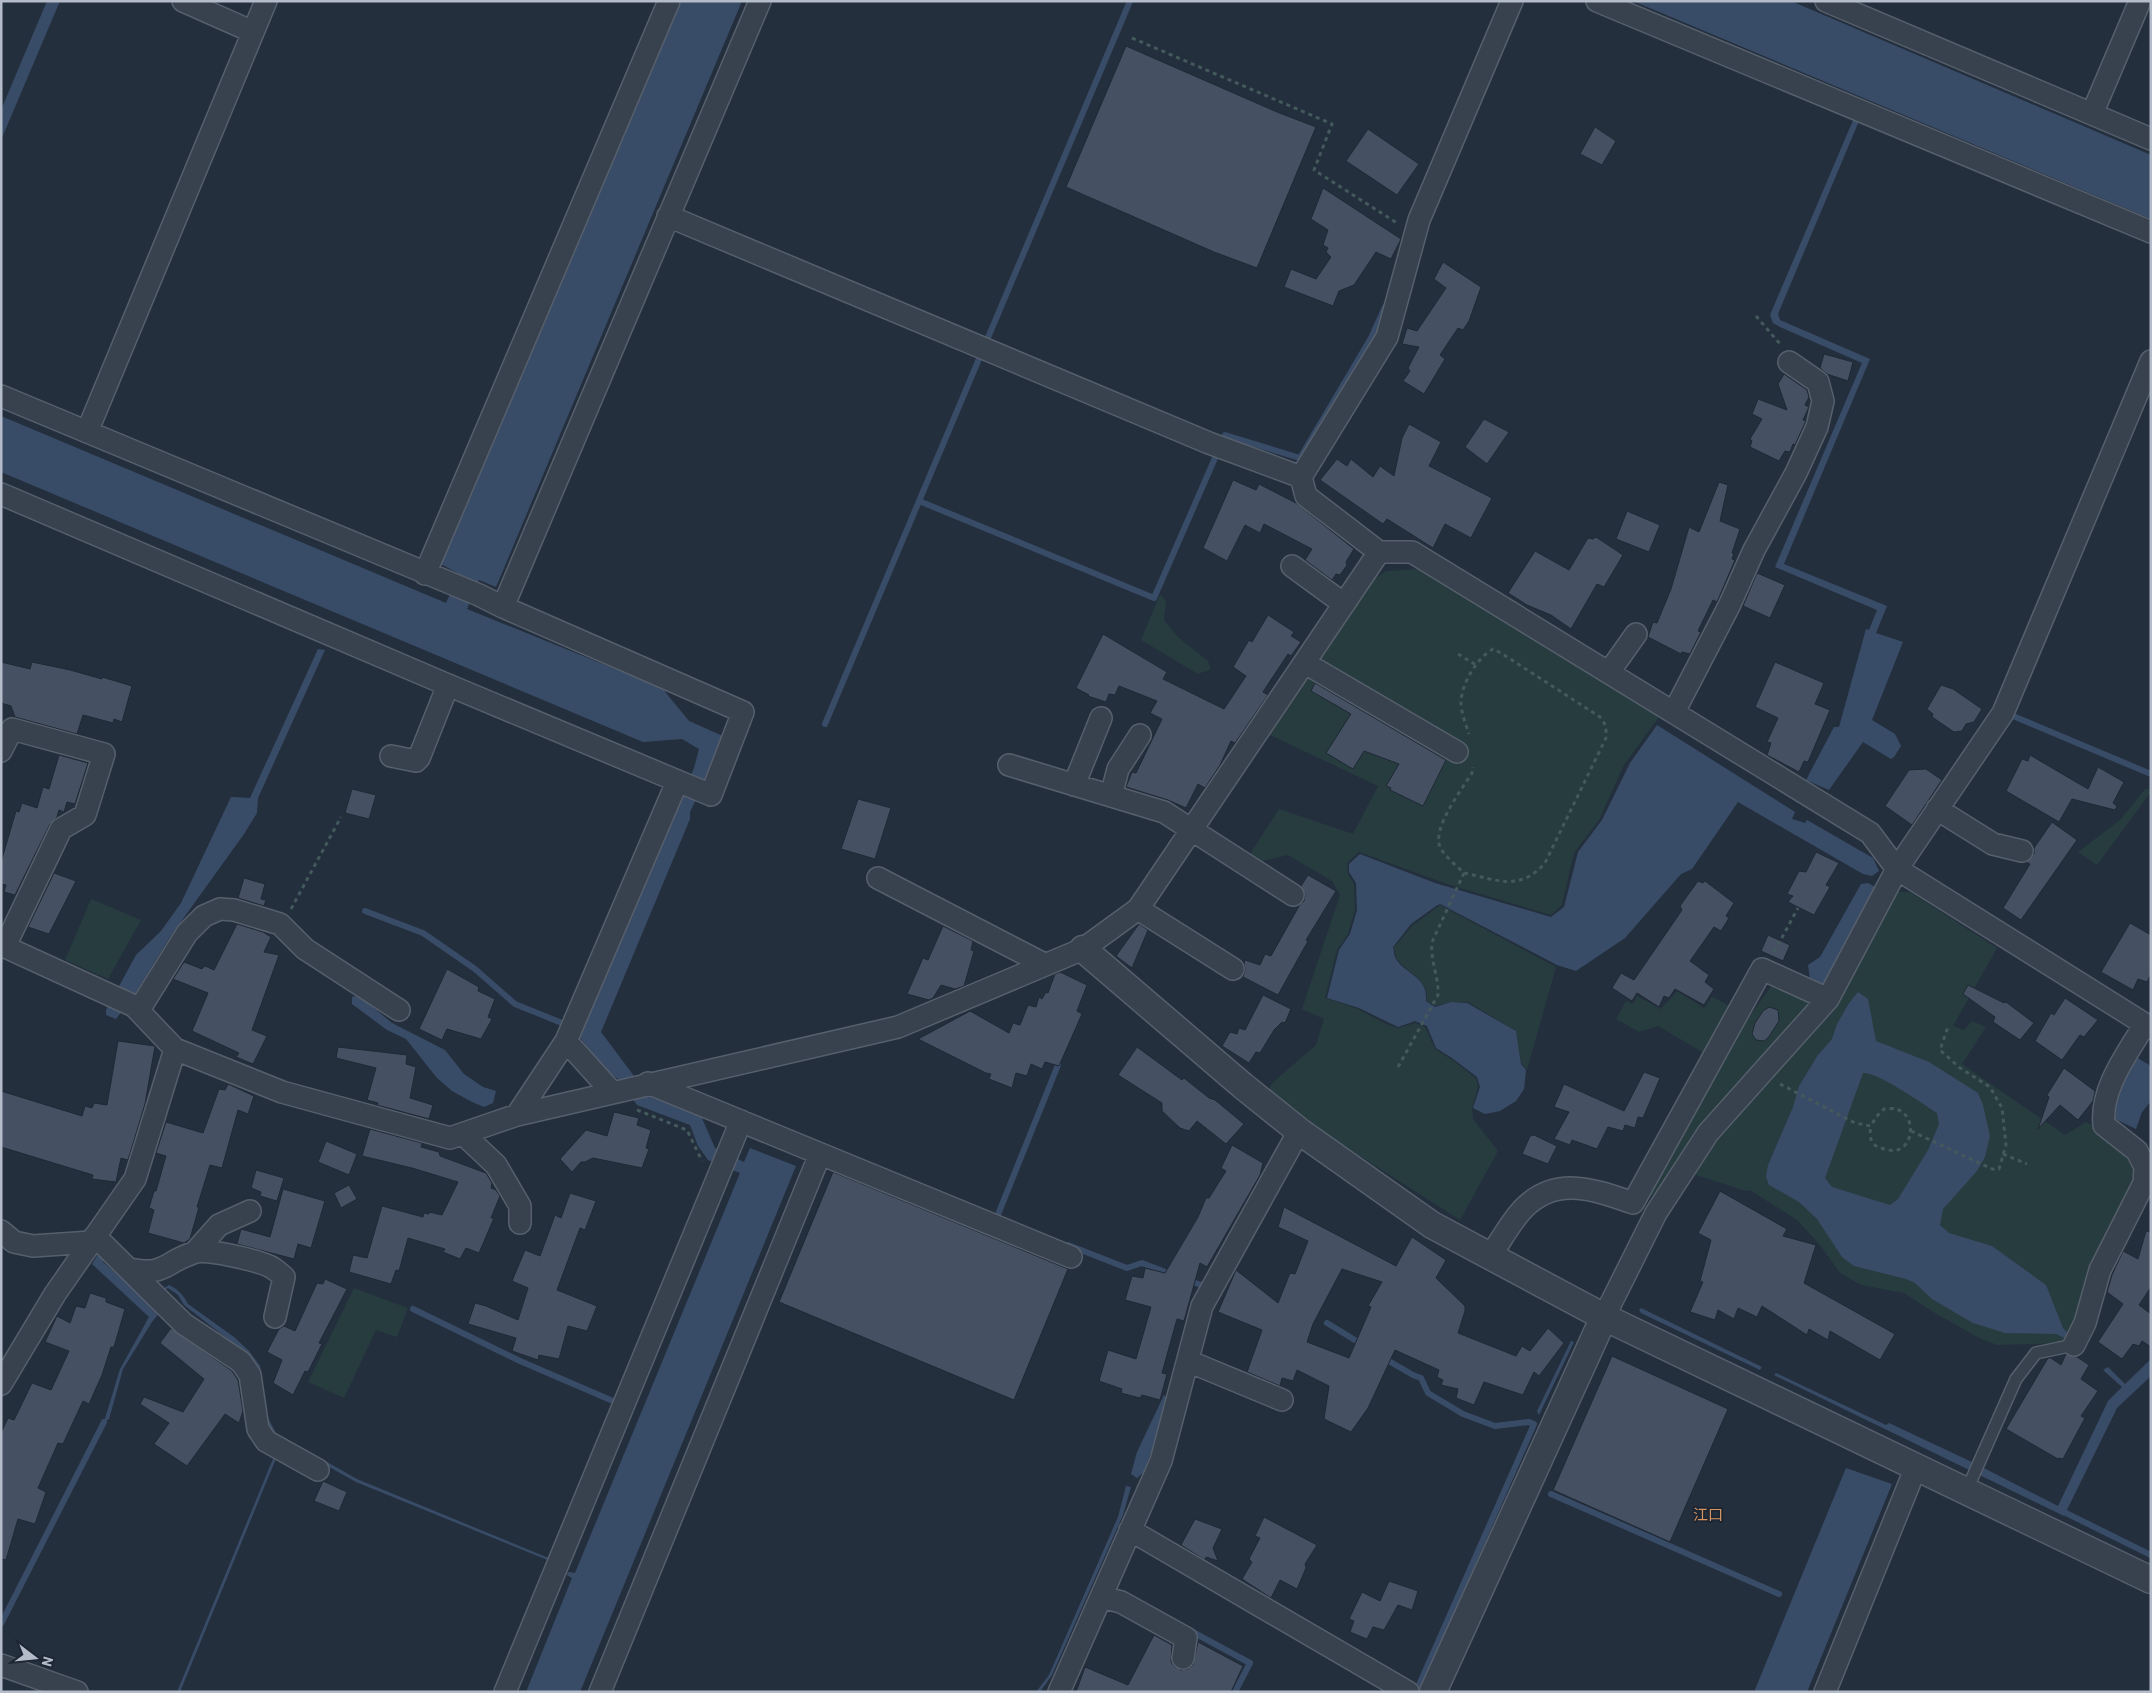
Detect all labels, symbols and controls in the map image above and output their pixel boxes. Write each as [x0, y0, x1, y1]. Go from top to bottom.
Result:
district label: 江口 [1693, 1505, 1723, 1523]
north arrow [10, 1633, 60, 1683]
text: N [39, 1655, 57, 1669]

